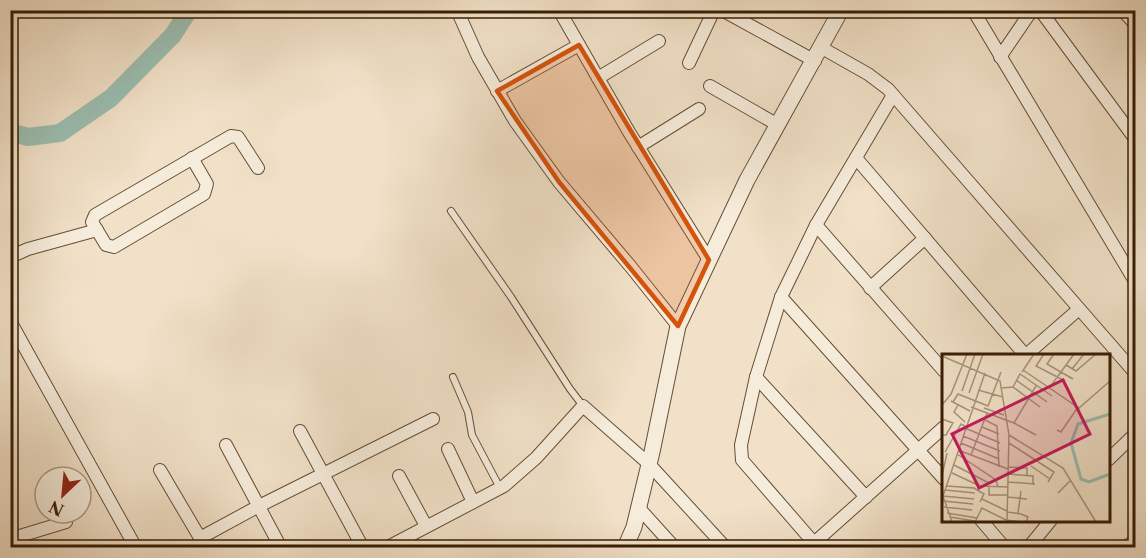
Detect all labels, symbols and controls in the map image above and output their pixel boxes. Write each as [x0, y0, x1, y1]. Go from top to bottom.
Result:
inset map [942, 354, 1110, 522]
north arrow [33, 465, 93, 525]
text: N [46, 496, 67, 521]

